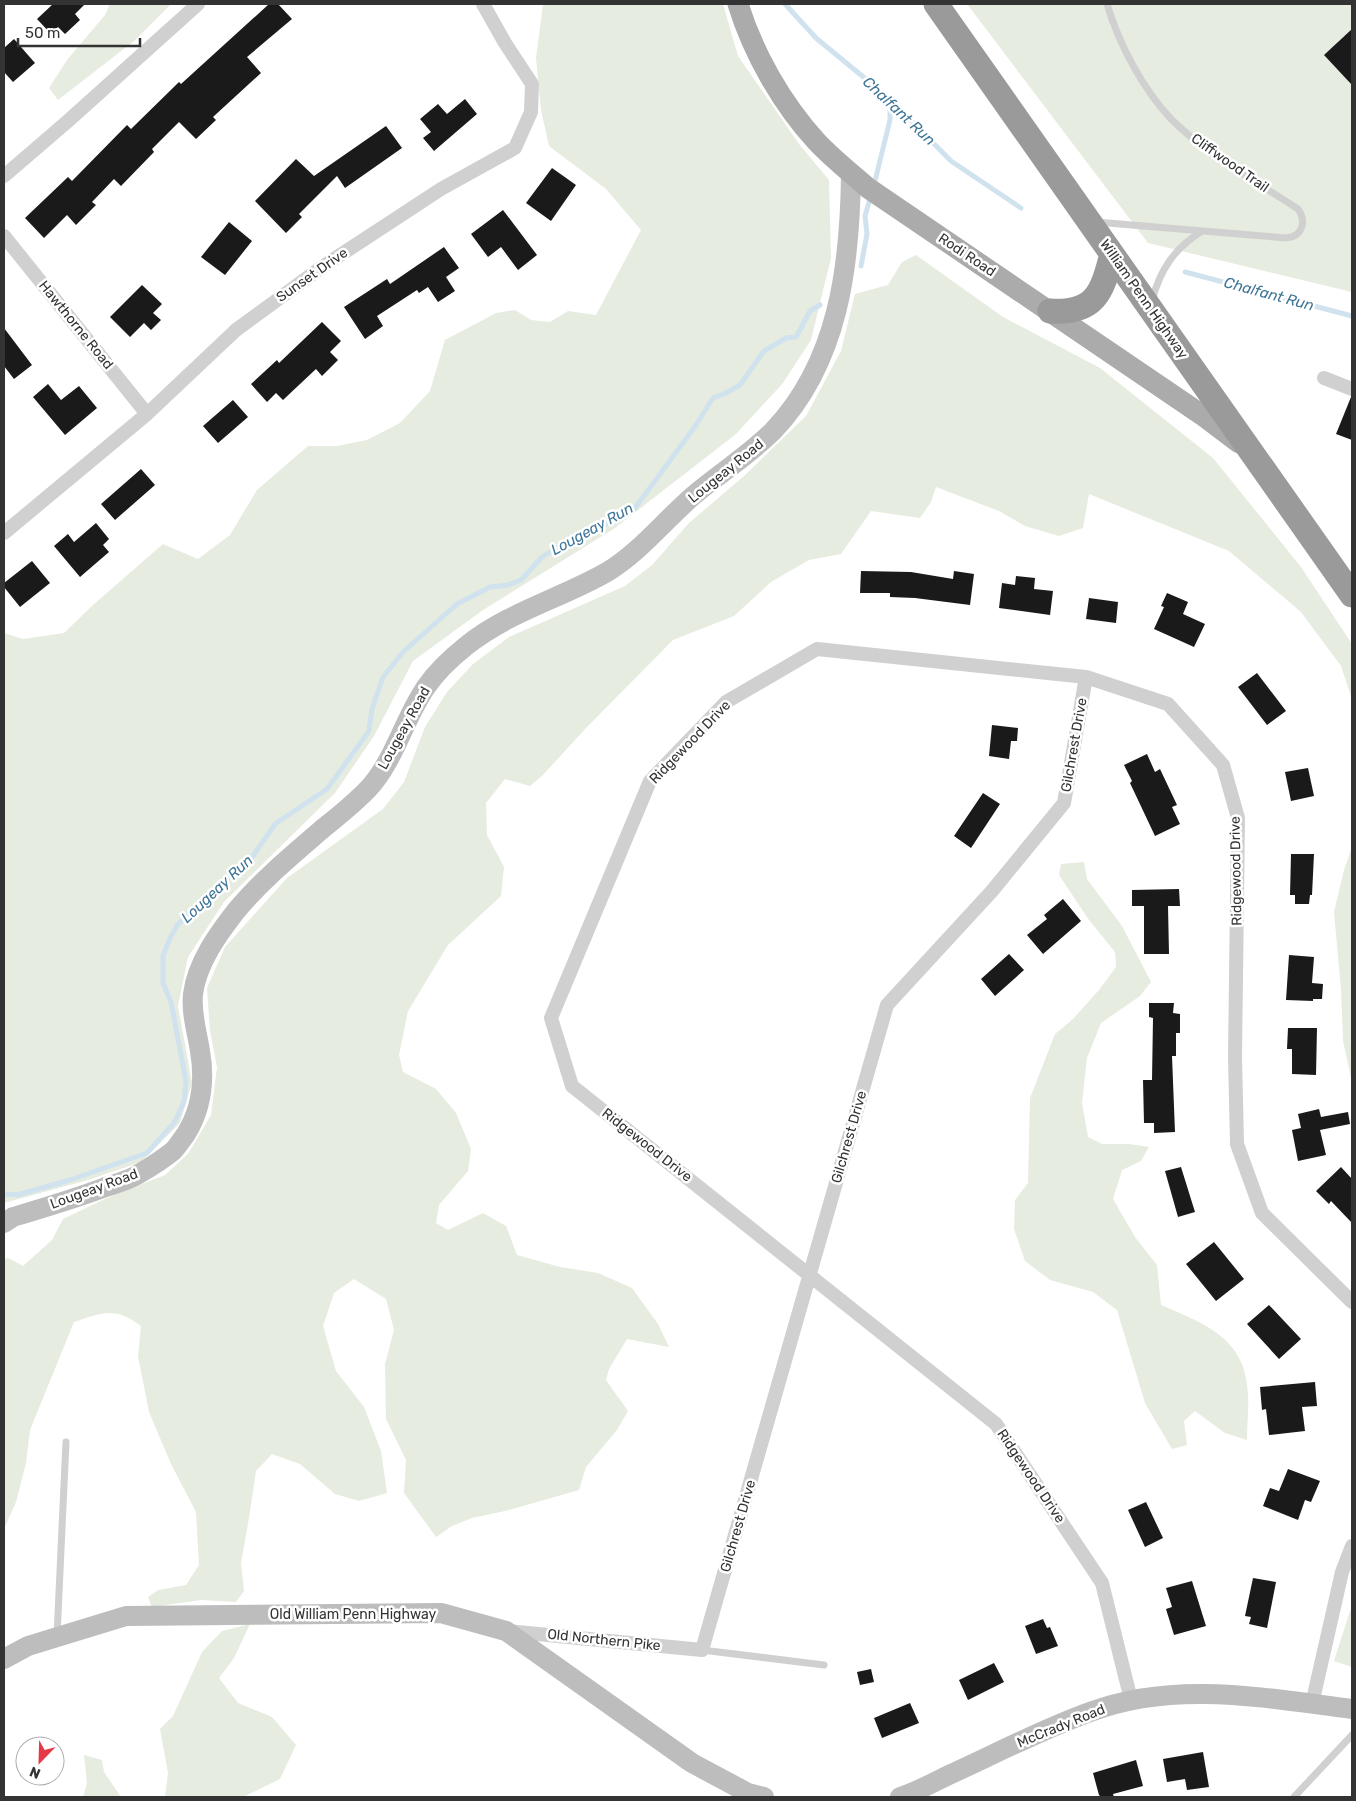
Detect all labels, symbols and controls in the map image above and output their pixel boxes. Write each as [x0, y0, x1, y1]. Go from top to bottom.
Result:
scale bar [18, 15, 140, 47]
text: 50 m [25, 24, 60, 42]
water label: Chalfant Run [859, 73, 939, 149]
street label: Cliffwood Trail [1188, 130, 1272, 196]
street label: Rodi Road [935, 230, 999, 280]
street label: William Penn Highway [1096, 236, 1192, 362]
street label: Sunset Drive [273, 244, 351, 306]
water label: Chalfant Run [1222, 273, 1316, 315]
street label: Hawthorne Road [35, 277, 117, 373]
street label: Lougeay Road [685, 435, 767, 507]
water label: Lougeay Run [548, 499, 636, 559]
street label: Lougeay Road [374, 684, 434, 772]
street label: Gilchrest Drive [1057, 696, 1091, 793]
street label: Ridgewood Drive [646, 697, 734, 787]
street label: Ridgewood Drive [1227, 816, 1245, 926]
water label: Lougeay Run [177, 851, 257, 927]
street label: Gilchrest Drive [828, 1089, 870, 1185]
street label: Ridgewood Drive [599, 1105, 695, 1185]
street label: Lougeay Road [48, 1165, 140, 1213]
street label: Ridgewood Drive [993, 1426, 1069, 1526]
street label: Gilchrest Drive [717, 1478, 759, 1574]
street label: Old William Penn Highway [270, 1606, 436, 1623]
street label: Old Northern Pike [546, 1626, 662, 1654]
street label: McCrady Road [1015, 1701, 1107, 1751]
north arrow [15, 1736, 65, 1786]
text: N [27, 1763, 43, 1782]

